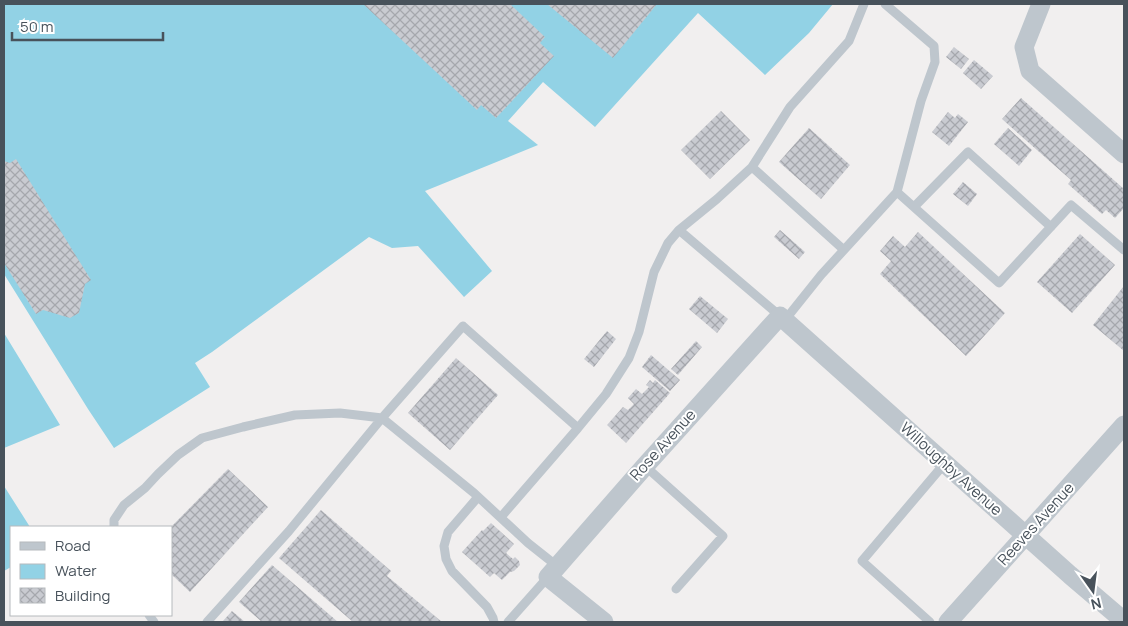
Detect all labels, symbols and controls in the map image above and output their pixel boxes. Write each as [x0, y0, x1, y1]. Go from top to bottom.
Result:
scale bar [12, 10, 164, 42]
text: 50 m [20, 16, 54, 37]
street label: Rose Avenue [625, 404, 700, 485]
street label: Willoughby Avenue [896, 417, 1007, 520]
street label: Reeves Avenue [993, 477, 1079, 570]
legend [10, 526, 172, 616]
text: Road [55, 535, 91, 556]
text: Water [55, 560, 97, 581]
north arrow [1068, 566, 1118, 616]
text: Building [55, 585, 110, 606]
text: N [1089, 594, 1103, 615]

